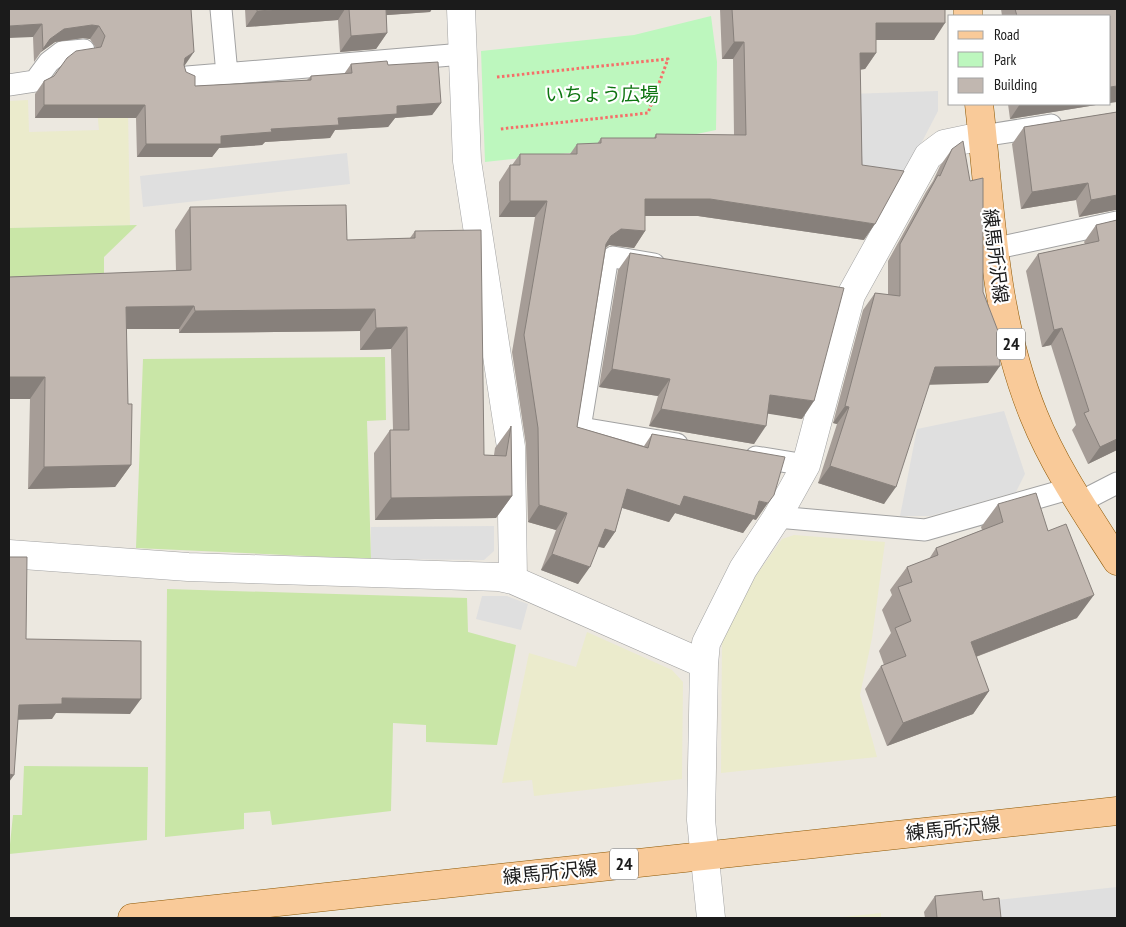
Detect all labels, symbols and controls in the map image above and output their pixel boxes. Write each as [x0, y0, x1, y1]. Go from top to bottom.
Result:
legend [948, 15, 1111, 105]
text: Road [994, 25, 1020, 44]
text: Park [994, 50, 1016, 69]
text: Building [994, 75, 1037, 94]
park label: いちょう広場 [545, 82, 659, 106]
street label: 練馬所沢線 [978, 207, 1014, 305]
road number: 24 [997, 328, 1025, 359]
street label: 練馬所沢線 [904, 811, 1002, 845]
road number: 24 [610, 849, 638, 880]
street label: 練馬所沢線 [501, 855, 599, 889]

